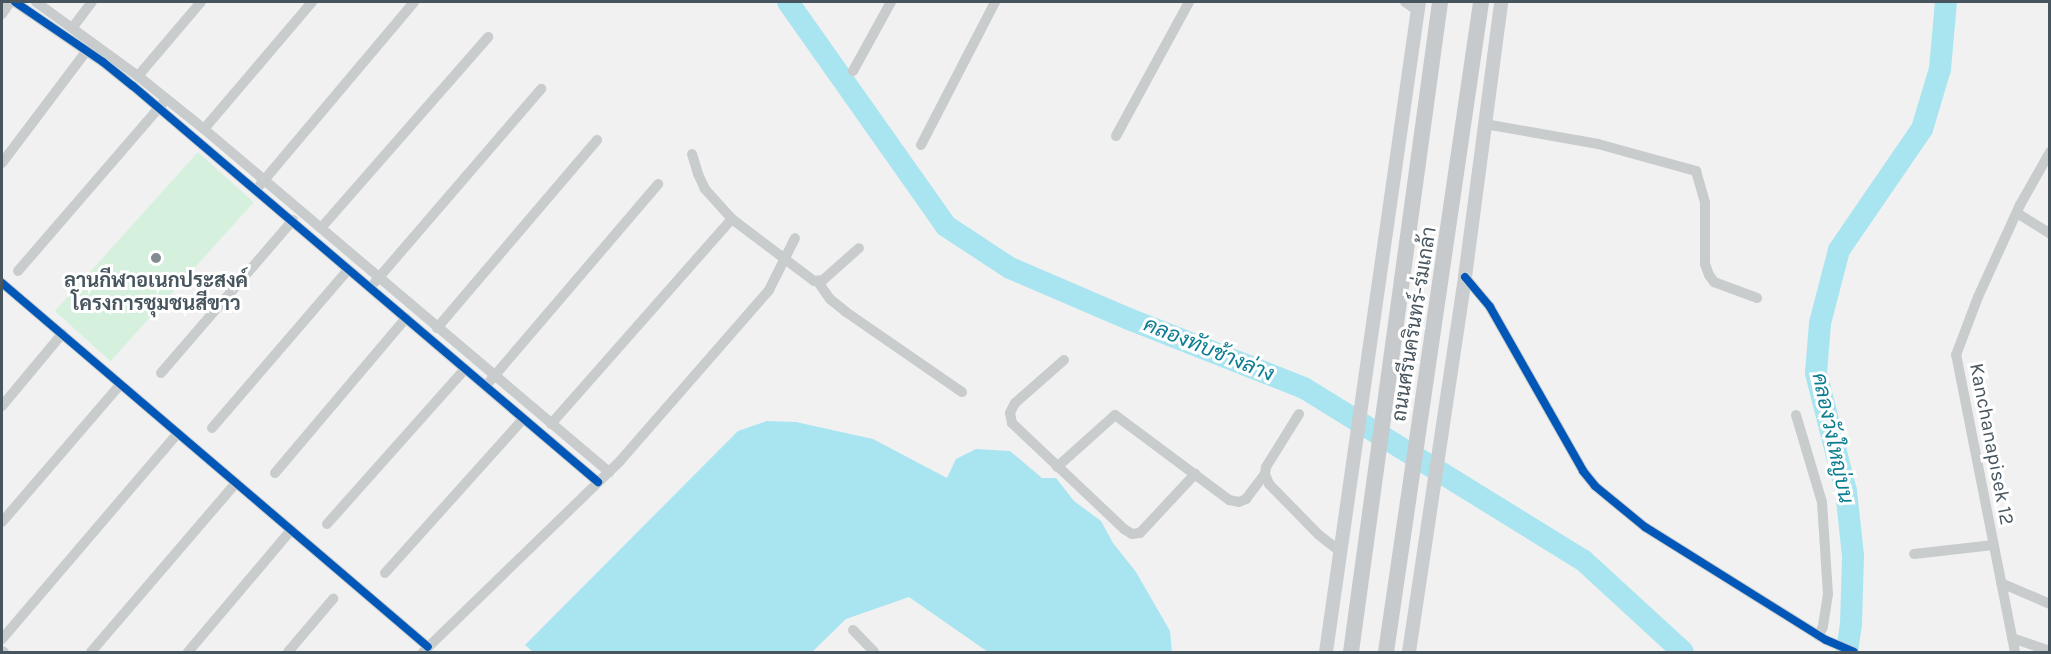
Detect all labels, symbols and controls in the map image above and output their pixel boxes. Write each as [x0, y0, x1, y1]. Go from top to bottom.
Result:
street label: ถนนศรีนครินทร์-ร่มเกล้า [1387, 225, 1441, 423]
marker: ลานกีฬาอเนกประสงค์ โครงการชุมชนสีขาว [149, 251, 163, 265]
place label: ลานกีฬาอเนกประสงค์ โครงการชุมชนสีขาว [64, 268, 248, 315]
water label: คลองทับช้างล่าง [1140, 311, 1278, 387]
street label: Kanchanapisek 12 [1965, 361, 2019, 527]
water label: คลองวังใหญ่บน [1807, 370, 1859, 506]

